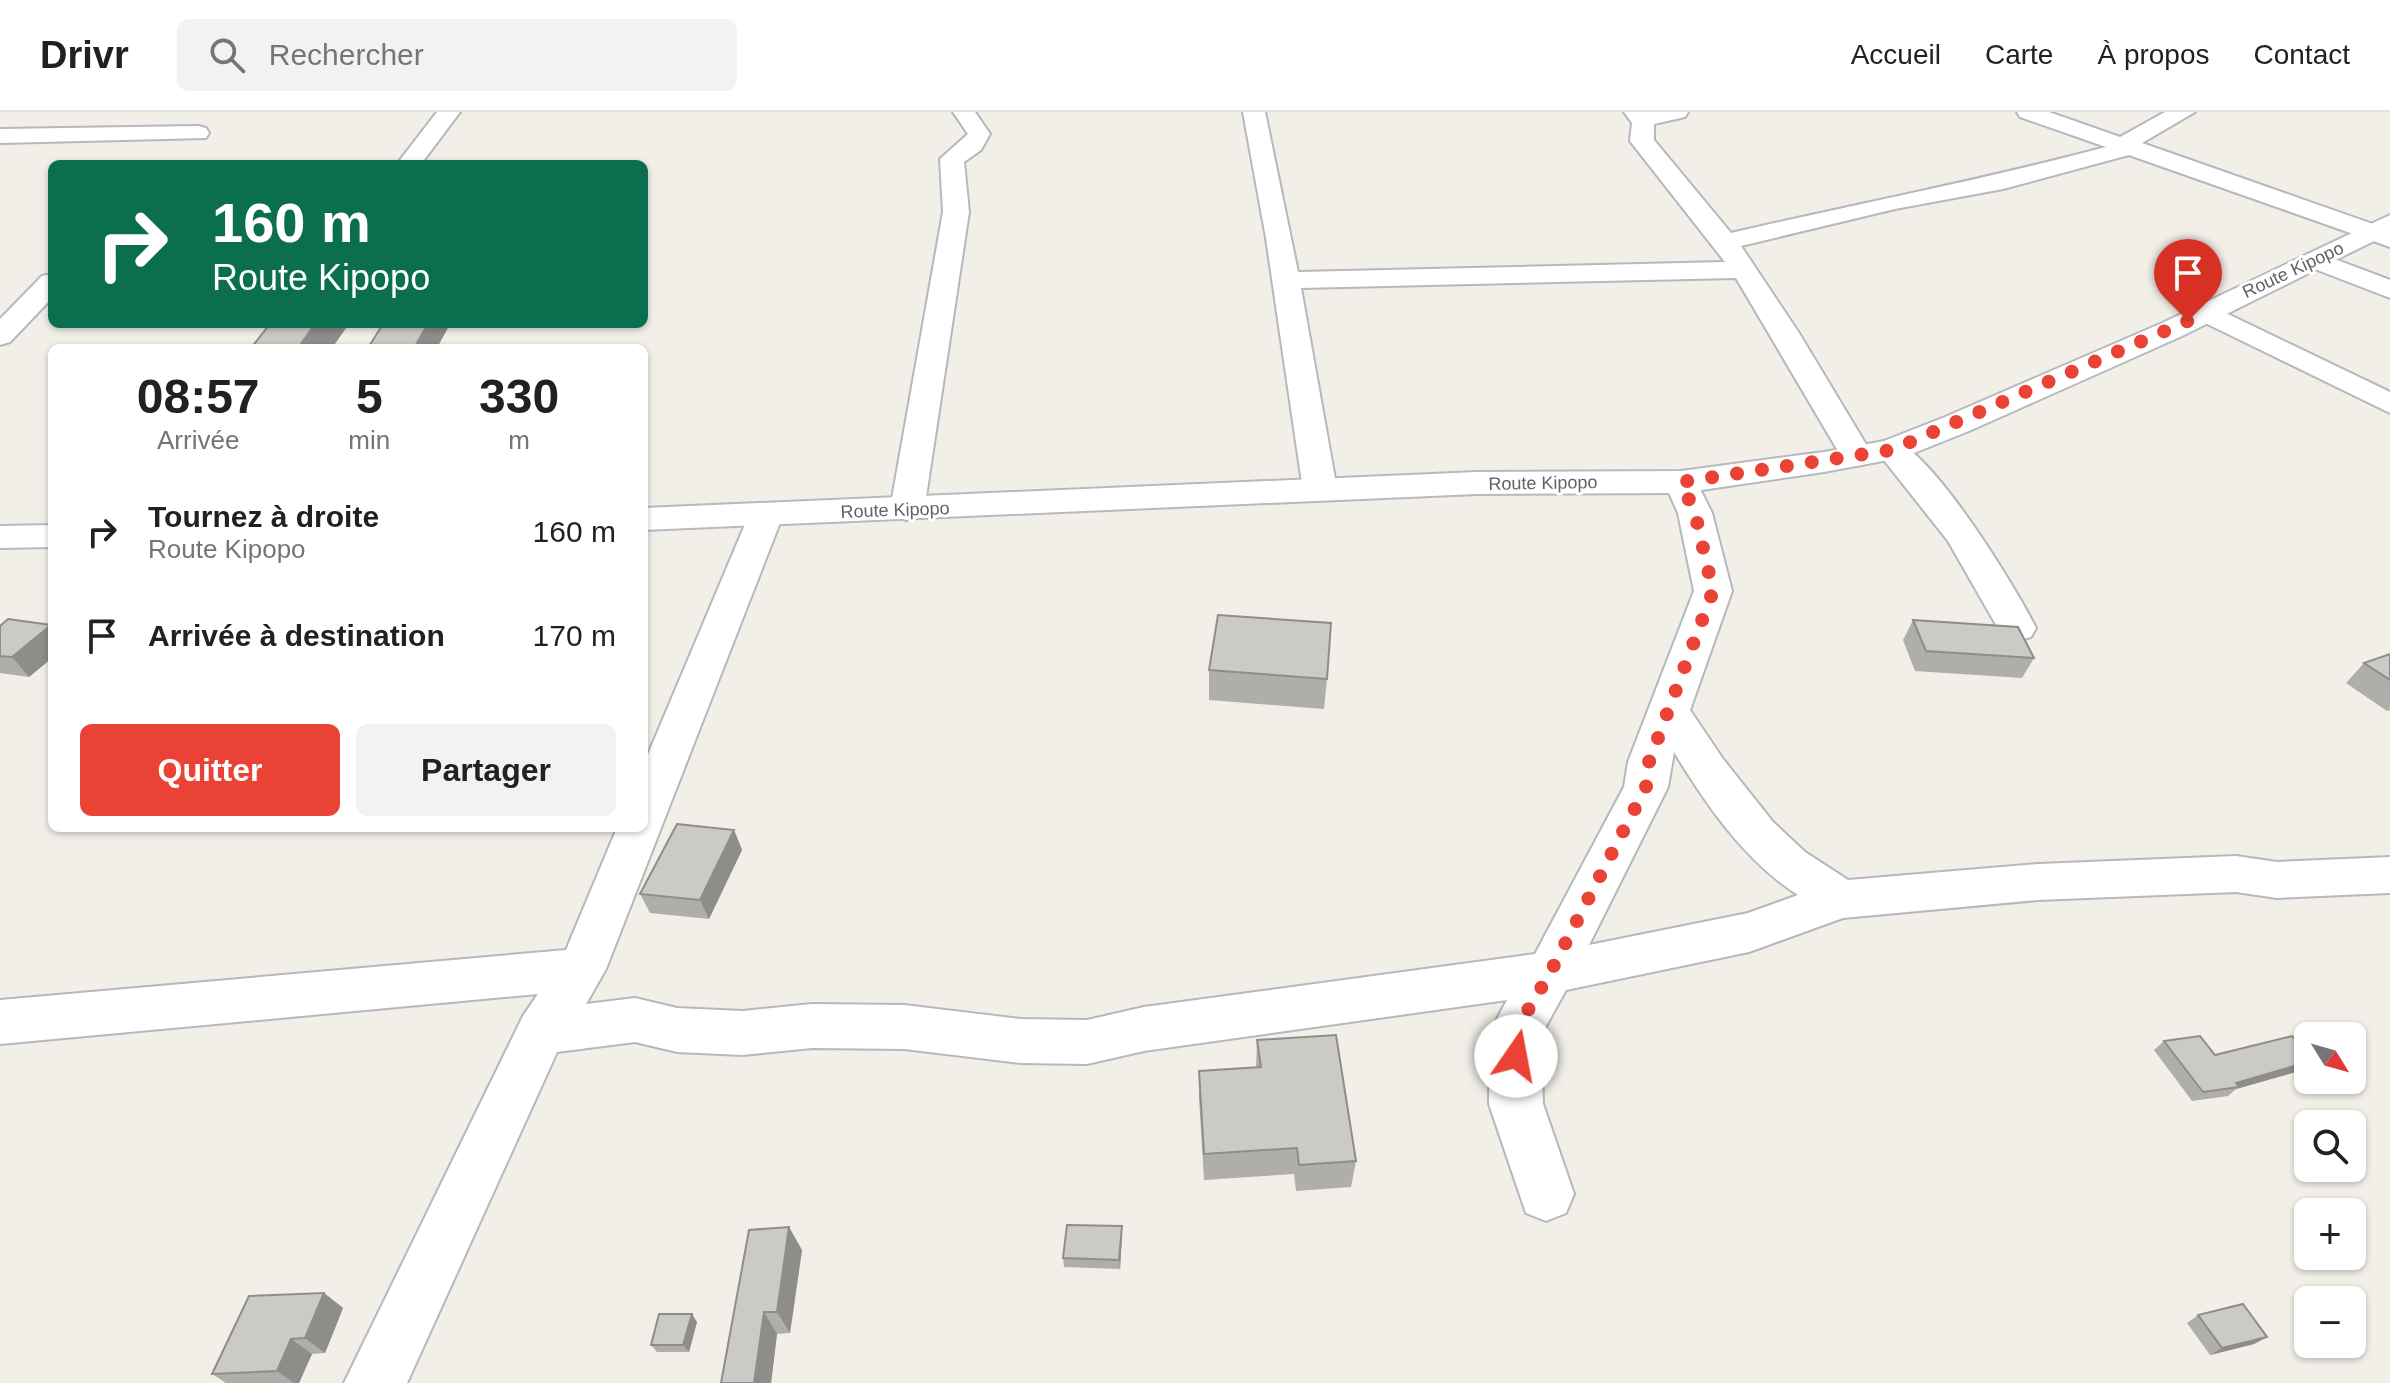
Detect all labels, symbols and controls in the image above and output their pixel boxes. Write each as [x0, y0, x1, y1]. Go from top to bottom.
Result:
search box [177, 19, 737, 91]
icon: search [205, 33, 249, 77]
text: Drivr [40, 34, 129, 76]
text: Rechercher [269, 38, 424, 71]
text: Accueil [1851, 39, 1941, 70]
text: Carte [1985, 39, 2053, 70]
text: À propos [2097, 39, 2210, 70]
text: Contact [2254, 39, 2350, 70]
text: 160 m [212, 191, 371, 254]
icon: right [80, 192, 184, 296]
street label: Route Kipopo [2239, 238, 2347, 302]
pin [2154, 239, 2222, 321]
icon: arrive [2166, 251, 2210, 295]
text: Route Kipopo [212, 257, 430, 298]
text: 08:57 [137, 370, 260, 423]
text: 5 [356, 370, 383, 423]
text: 330 [479, 370, 559, 423]
text: Arrivée [157, 425, 239, 455]
text: min [348, 425, 390, 455]
text: m [508, 425, 530, 455]
street label: Route Kipopo [1488, 472, 1598, 494]
street label: Route Kipopo [840, 498, 950, 522]
text: Tournez à droite [148, 500, 379, 533]
icon: right [80, 510, 124, 554]
text: 160 m [533, 515, 616, 548]
text: Route Kipopo [148, 534, 306, 564]
icon: arrive [80, 614, 124, 658]
text: Arrivée à destination [148, 619, 445, 652]
text: 170 m [533, 619, 616, 652]
button: Quitter [80, 724, 340, 816]
button: Partager [356, 724, 616, 816]
position arrow [1474, 1014, 1558, 1098]
north arrow [2294, 1022, 2366, 1094]
map controls [2294, 1022, 2366, 1358]
button: search [2294, 1110, 2366, 1182]
button: + [2294, 1198, 2366, 1270]
button: − [2294, 1286, 2366, 1358]

